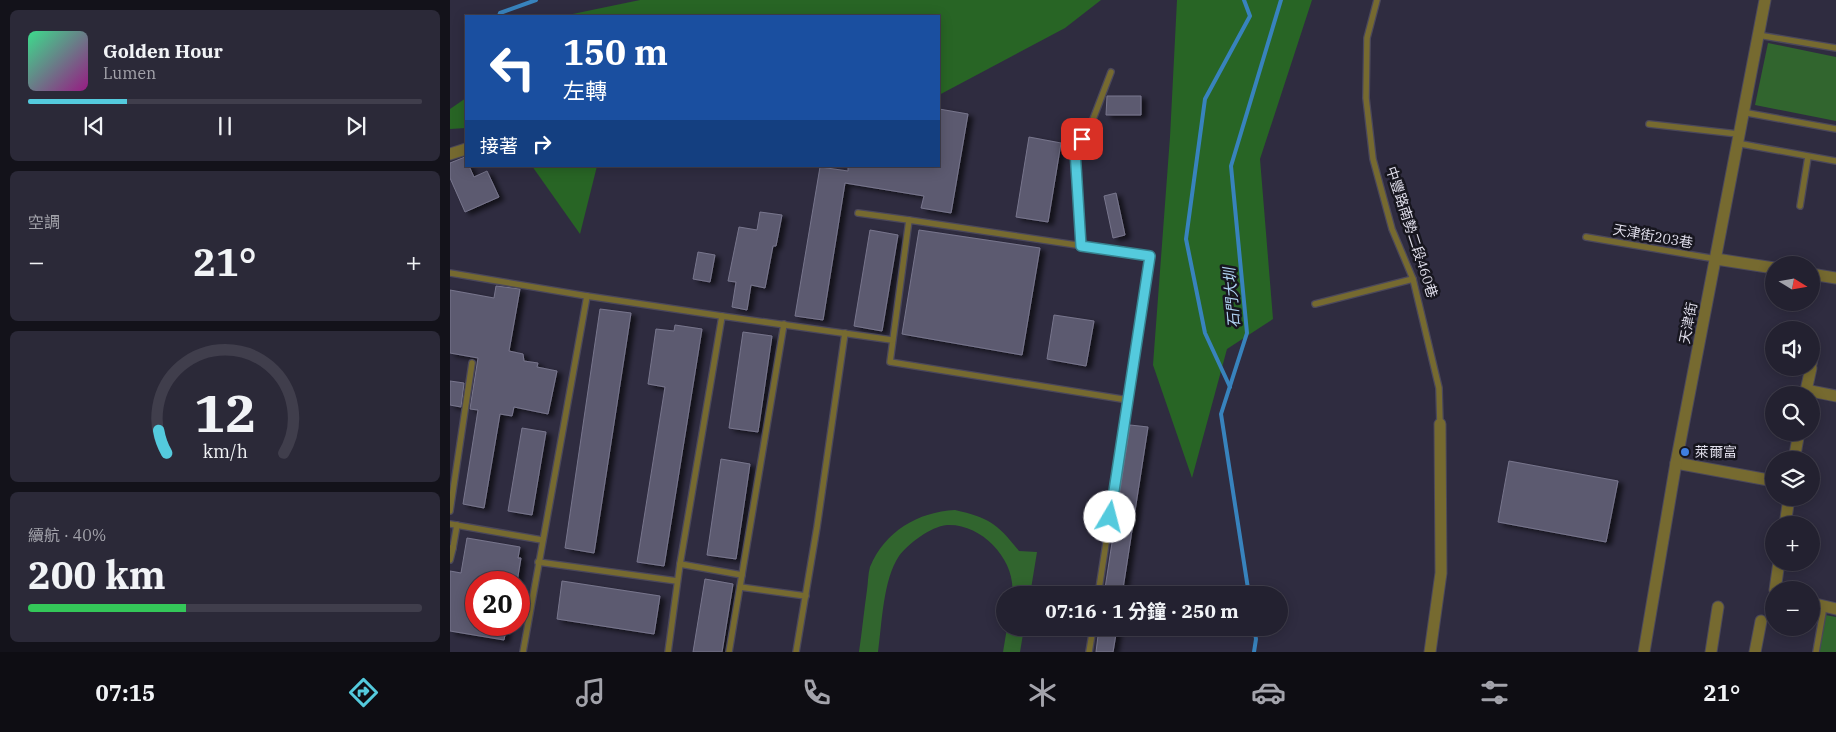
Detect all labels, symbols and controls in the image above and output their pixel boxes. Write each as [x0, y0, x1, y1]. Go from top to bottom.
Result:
text: 150 m [563, 29, 668, 75]
icon: left [480, 35, 545, 100]
text: Golden Hour [103, 39, 223, 63]
text: Lumen [103, 63, 156, 83]
text: 左轉 [563, 76, 607, 105]
icon: previous [80, 112, 108, 140]
icon: pause [211, 112, 239, 140]
icon: next [342, 112, 370, 140]
pin [1061, 118, 1103, 160]
icon: arrive [1068, 125, 1096, 153]
icon: right [528, 130, 556, 158]
text: 接著 [480, 134, 518, 158]
street label: 中豐路南勢二段460巷 [1382, 164, 1442, 300]
text: 空調 [28, 212, 60, 232]
street label: 天津街203巷 [1611, 220, 1695, 252]
text: 21° [193, 237, 257, 286]
text: − [28, 243, 45, 280]
text: + [405, 243, 422, 280]
north arrow [1765, 256, 1820, 311]
map controls [1765, 256, 1820, 636]
water label: 石門大圳 [1219, 265, 1244, 329]
street label: 天津街 [1675, 301, 1701, 345]
button: sound [1765, 321, 1820, 376]
text: 12 [194, 379, 256, 446]
button: search [1765, 386, 1820, 441]
text: km/h [202, 440, 248, 463]
place label: 萊爾富 [1695, 443, 1737, 461]
marker: 萊爾富 [1679, 446, 1691, 458]
button: layers [1765, 451, 1820, 506]
position arrow [1083, 490, 1135, 542]
button: + [1765, 516, 1820, 571]
text: 續航 · 40% [28, 525, 106, 545]
text: 200 km [28, 550, 166, 599]
speed limit sign: 20 [465, 571, 530, 636]
button: − [1765, 581, 1820, 636]
text: 07:16 · 1 分鐘 · 250 m [1045, 599, 1239, 623]
icon: directions [346, 675, 381, 710]
icon: music [573, 675, 608, 710]
icon: phone [799, 675, 834, 710]
icon: climate [1025, 675, 1060, 710]
icon: car [1251, 675, 1286, 710]
icon: filters [1477, 675, 1512, 710]
text: 07:15 [96, 678, 155, 707]
text: 21° [1704, 678, 1740, 707]

